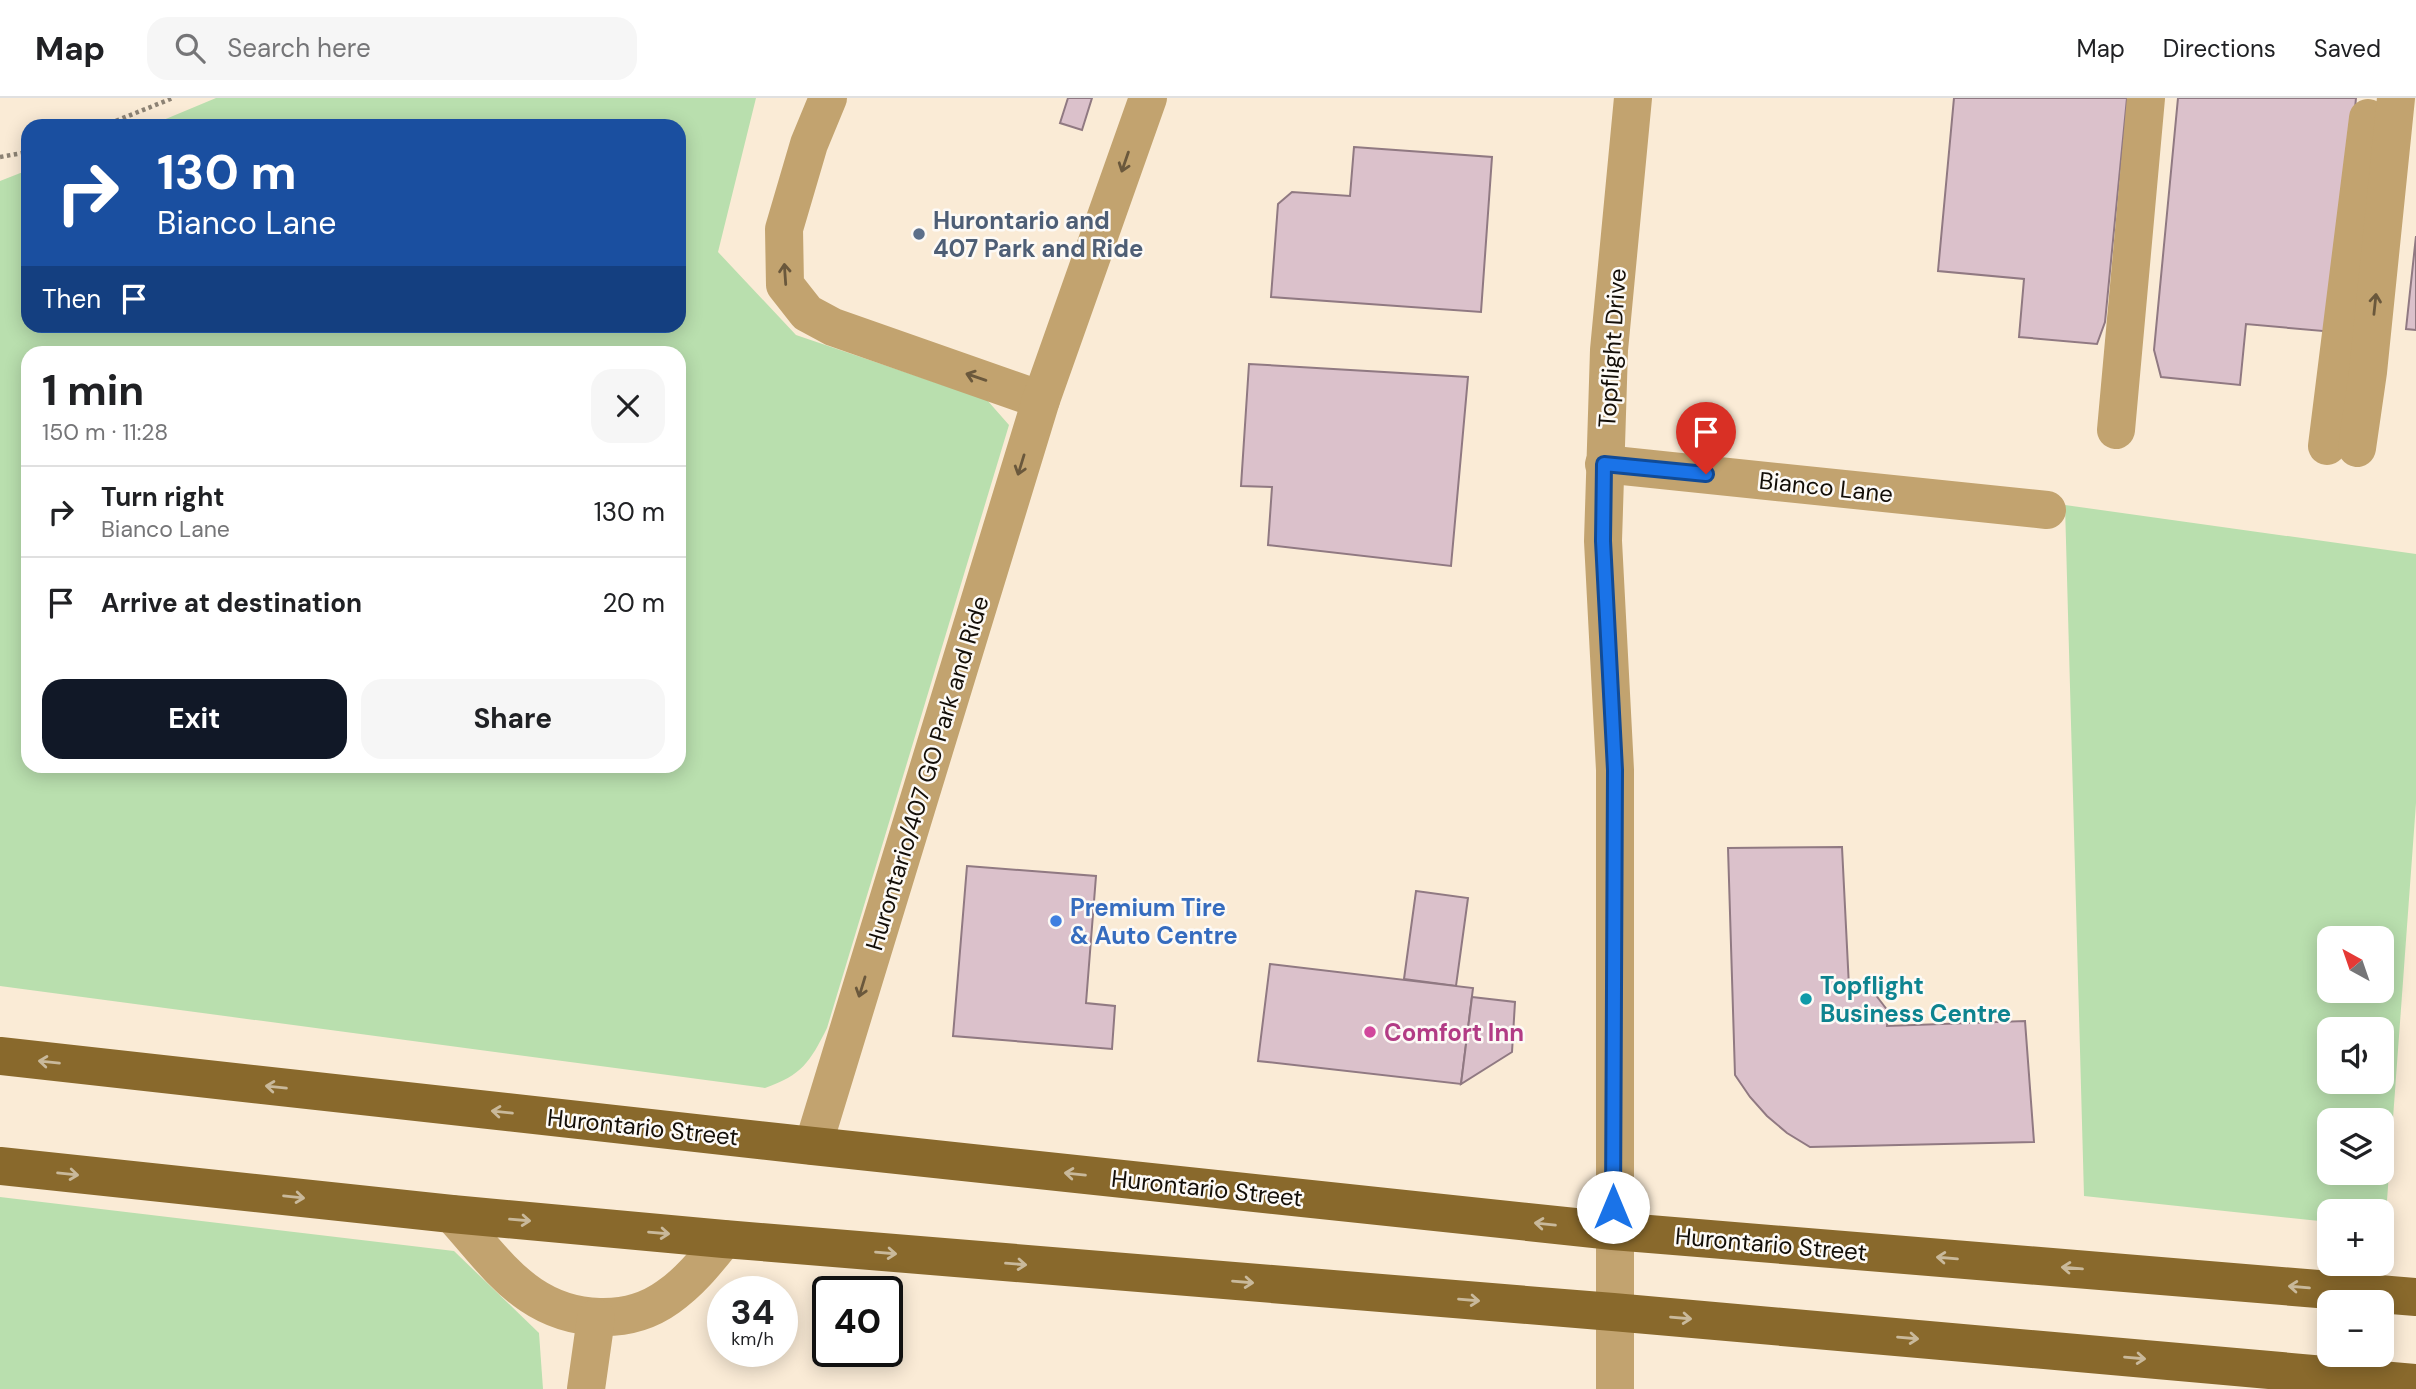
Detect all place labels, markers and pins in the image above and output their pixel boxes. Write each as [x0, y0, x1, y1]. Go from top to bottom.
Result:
place label: Hurontario and 407 Park and Ride [933, 205, 1143, 264]
marker: Hurontario and 407 Park and Ride [911, 226, 927, 242]
pin [1676, 402, 1736, 474]
place label: Premium Tire & Auto Centre [1070, 892, 1238, 951]
marker: Premium Tire & Auto Centre [1048, 913, 1064, 929]
place label: Topflight Business Centre [1820, 970, 2011, 1029]
marker: Topflight Business Centre [1798, 991, 1814, 1007]
place label: Comfort Inn [1384, 1017, 1524, 1048]
marker: Comfort Inn [1362, 1024, 1378, 1040]

